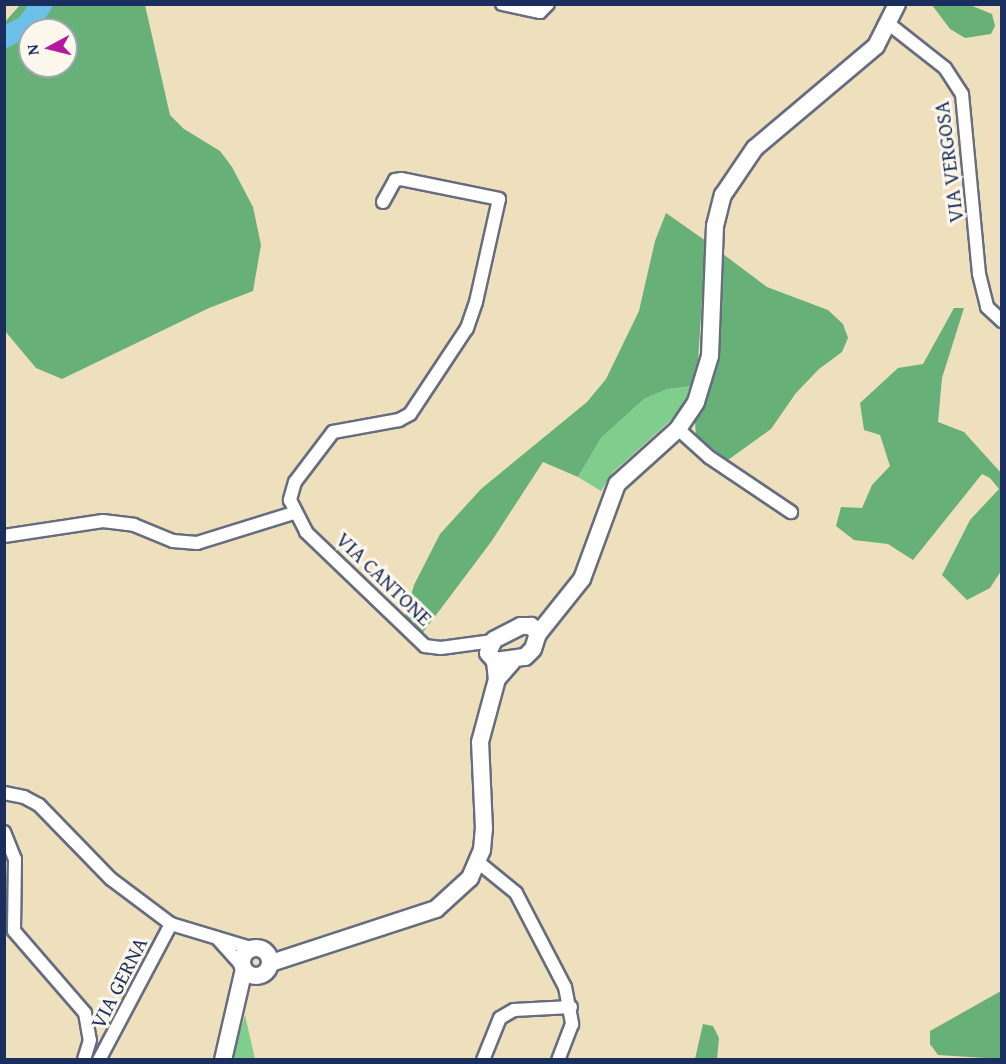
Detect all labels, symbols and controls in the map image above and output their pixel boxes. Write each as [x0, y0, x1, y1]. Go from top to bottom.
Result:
north arrow [18, 18, 78, 78]
text: N [20, 43, 45, 57]
street label: VIA VERGOSA [929, 100, 969, 224]
street label: VIA CANTONE [331, 527, 437, 631]
street label: VIA GERNA [85, 933, 153, 1033]

